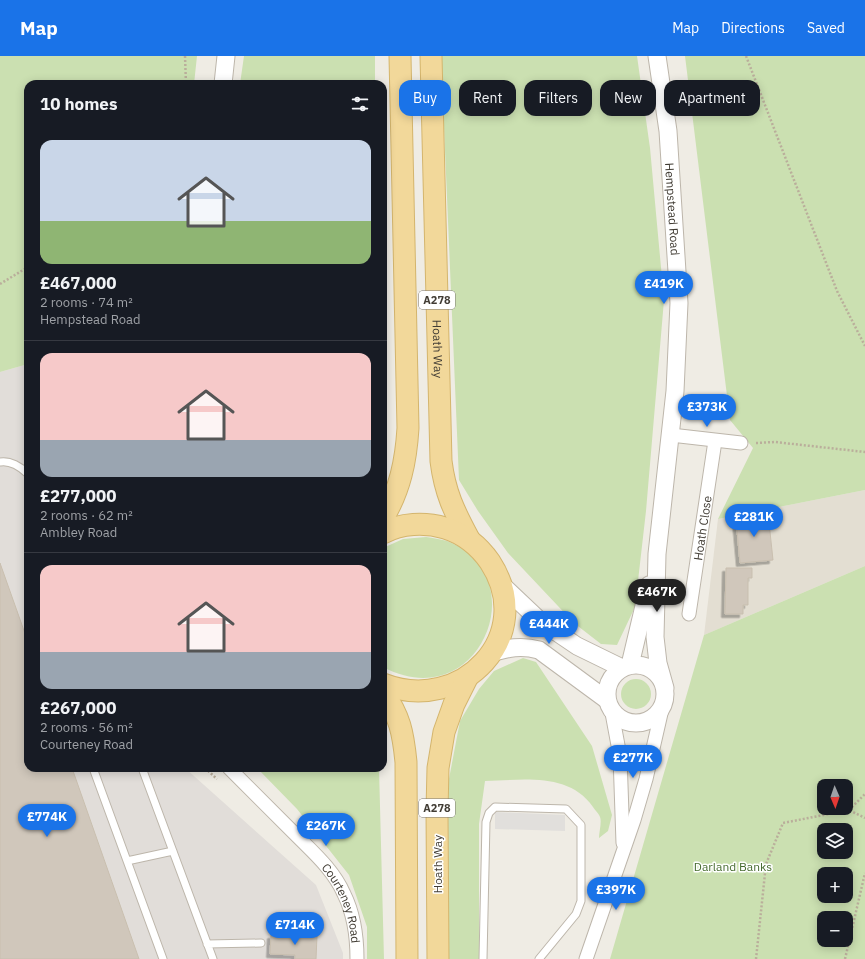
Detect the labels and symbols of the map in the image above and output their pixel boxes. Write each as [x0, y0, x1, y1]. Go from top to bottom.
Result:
street label: Hempstead Road [663, 162, 683, 256]
pin: £419K [636, 271, 692, 305]
road number: A278 [419, 291, 455, 309]
street label: Hoath Way [430, 320, 446, 378]
pin: £373K [679, 394, 735, 428]
street label: Hoath Close [690, 494, 714, 561]
pin: £281K [726, 504, 782, 538]
pin: £467K [629, 579, 685, 613]
pin: £444K [521, 611, 577, 645]
pin: £277K [605, 745, 661, 779]
north arrow [817, 779, 853, 815]
road number: A278 [419, 799, 455, 817]
pin: £774K [19, 804, 75, 838]
pin: £267K [298, 813, 354, 847]
street label: Hoath Way [430, 835, 445, 893]
park label: Darland Banks [694, 859, 772, 874]
street label: Courteney Road [319, 860, 364, 944]
pin: £397K [588, 877, 644, 911]
pin: £714K [267, 912, 323, 946]

